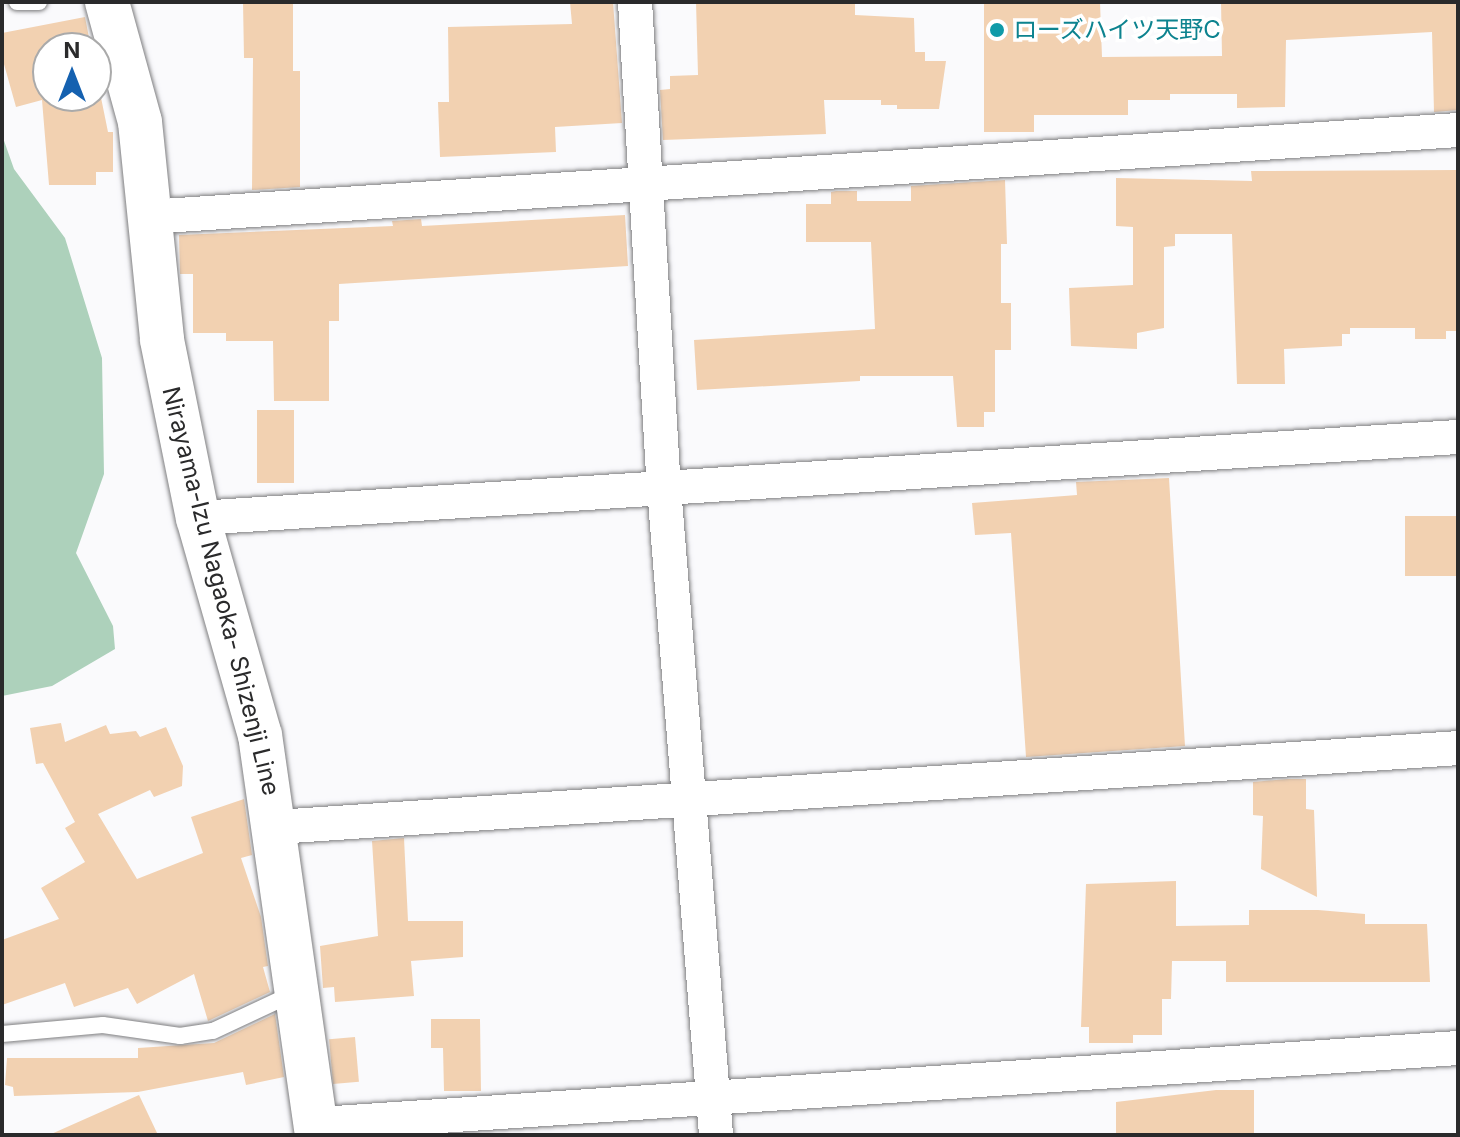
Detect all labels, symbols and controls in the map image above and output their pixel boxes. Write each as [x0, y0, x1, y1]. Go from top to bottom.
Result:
place label: ローズハイツ天野C [1013, 16, 1223, 44]
marker: ローズハイツ天野C [988, 21, 1006, 39]
north arrow [32, 32, 112, 112]
text: N [64, 37, 80, 63]
street label: Nirayama-Izu Nagaoka- Shizenji Line [156, 384, 286, 798]

